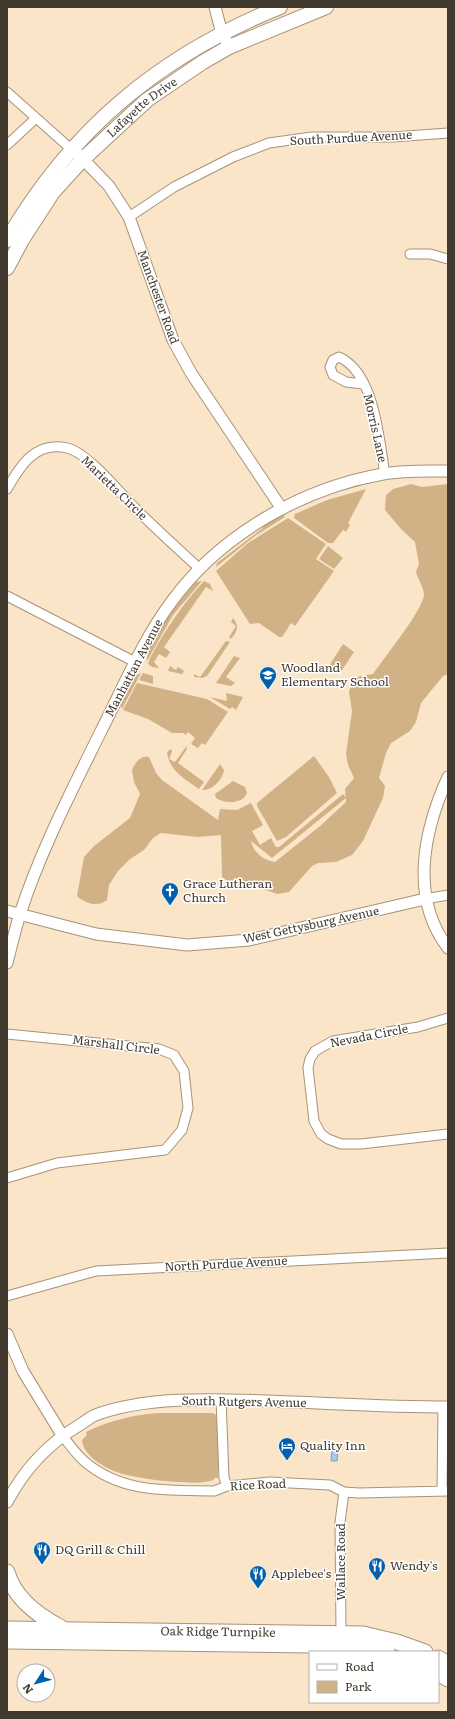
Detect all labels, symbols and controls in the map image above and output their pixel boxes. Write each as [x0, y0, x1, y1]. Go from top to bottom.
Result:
street label: Lafayette Drive [102, 72, 180, 141]
street label: South Purdue Avenue [289, 125, 413, 149]
street label: Manchester Road [134, 247, 185, 347]
street label: Morris Lane [359, 392, 393, 464]
street label: Marietta Circle [77, 451, 152, 524]
street label: Manhattan Avenue [100, 615, 167, 720]
place label: Woodland Elementary School [281, 658, 389, 690]
school or university icon: Woodland Elementary School [258, 665, 278, 690]
place label: Grace Lutheran Church [183, 874, 272, 906]
church icon: Grace Lutheran Church [160, 881, 180, 906]
street label: West Gettysburg Avenue [241, 901, 381, 947]
street label: Nevada Circle [328, 1019, 409, 1051]
street label: Marshall Circle [71, 1030, 161, 1058]
street label: North Purdue Avenue [164, 1251, 288, 1275]
street label: South Rutgers Avenue [181, 1391, 307, 1411]
hotel icon: Quality Inn [277, 1436, 297, 1461]
place label: Quality Inn [300, 1436, 366, 1454]
street label: Rice Road [229, 1474, 287, 1494]
street label: Wallace Road [331, 1523, 349, 1601]
restaurant icon: DQ Grill & Chill [32, 1540, 52, 1565]
place label: DQ Grill & Chill [55, 1540, 145, 1558]
restaurant icon: Wendy's [367, 1556, 387, 1581]
place label: Wendy's [390, 1556, 438, 1574]
restaurant icon: Applebee's [248, 1564, 268, 1589]
place label: Applebee's [271, 1564, 332, 1582]
street label: Oak Ridge Turnpike [160, 1621, 276, 1641]
legend [309, 1651, 439, 1703]
text: Road [345, 1657, 375, 1675]
north arrow [16, 1663, 56, 1703]
text: Park [345, 1677, 372, 1695]
text: N [18, 1681, 36, 1698]

